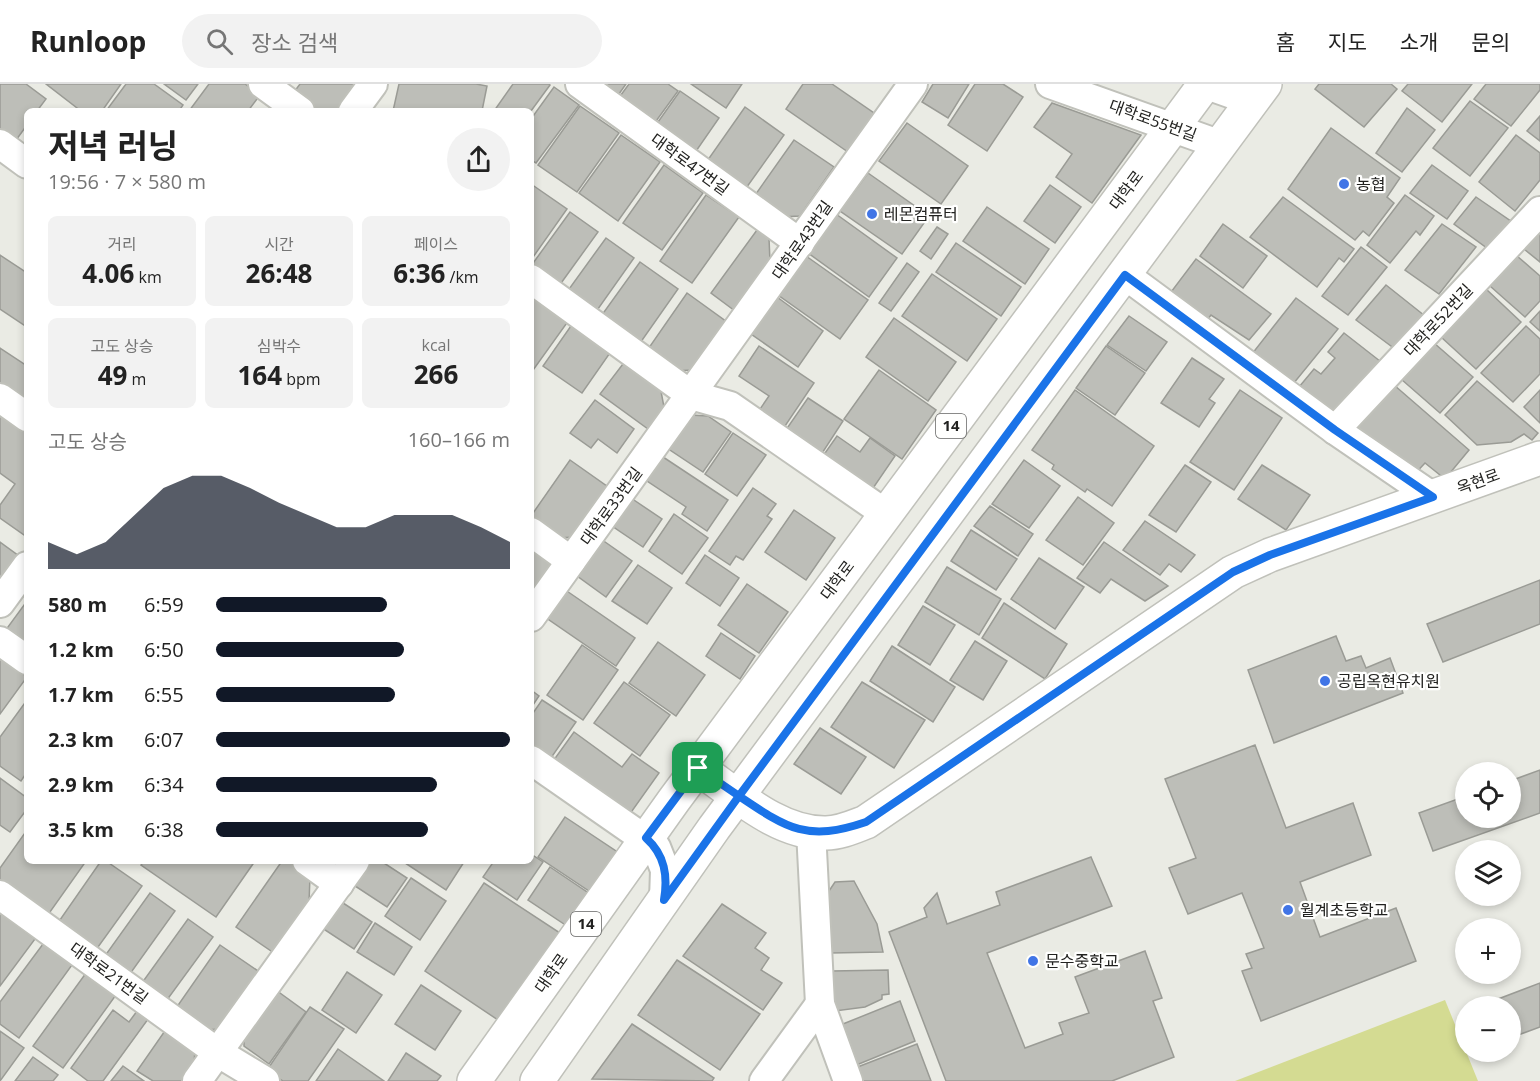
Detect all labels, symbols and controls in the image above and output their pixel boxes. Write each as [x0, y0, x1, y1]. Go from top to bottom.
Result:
search box [182, 14, 602, 68]
text: Runloop [30, 22, 146, 60]
icon: search [203, 25, 236, 58]
text: 장소 검색 [251, 27, 338, 57]
text: 홈 [1276, 28, 1295, 56]
text: 지도 [1328, 28, 1367, 56]
text: 소개 [1400, 28, 1438, 56]
text: 문의 [1471, 28, 1510, 56]
street label: 대학로55번길 [1106, 94, 1200, 146]
text: 저녁 러닝 [48, 123, 178, 168]
button: share [447, 128, 510, 191]
street label: 대학로47번길 [646, 128, 734, 200]
street label: 대학로 [1104, 166, 1148, 214]
text: 19:56 · 7 × 580 m [48, 168, 206, 195]
place label: 농협 [1356, 173, 1385, 195]
marker: 농협 [1337, 177, 1351, 191]
street label: 대학로43번길 [767, 196, 837, 284]
place label: 레몬컴퓨터 [884, 203, 958, 225]
marker: 레몬컴퓨터 [865, 207, 879, 221]
text: 거리 [107, 233, 137, 255]
text: 시간 [264, 233, 294, 255]
text: 페이스 [414, 233, 458, 255]
text: 4.06 [82, 255, 134, 291]
text: 26:48 [246, 255, 312, 291]
text: 6:36 [393, 255, 445, 291]
text: km [134, 266, 162, 288]
text: /km [445, 266, 479, 288]
street label: 대학로52번길 [1399, 279, 1477, 361]
text: kcal [422, 334, 451, 356]
text: 고도 상승 [90, 335, 154, 357]
text: 심박수 [257, 335, 301, 357]
text: 266 [414, 356, 458, 392]
text: 49 [98, 357, 127, 393]
text: 164 [237, 357, 282, 393]
text: m [127, 368, 146, 390]
text: bpm [282, 368, 321, 390]
road number: 14 [936, 414, 966, 438]
text: 160–166 m [408, 426, 510, 453]
text: 고도 상승 [48, 428, 127, 455]
street label: 대학로33번길 [575, 462, 647, 550]
street label: 옥현로 [1453, 463, 1503, 499]
street label: 대학로 [815, 556, 859, 604]
text: 580 m [48, 591, 107, 618]
text: 6:59 [144, 591, 184, 618]
text: 1.2 km [48, 636, 114, 663]
text: 6:50 [144, 636, 184, 663]
place label: 공립옥현유치원 [1337, 670, 1440, 692]
marker: 공립옥현유치원 [1318, 674, 1332, 688]
text: 1.7 km [48, 681, 114, 708]
text: 6:55 [144, 681, 184, 708]
text: 2.3 km [48, 726, 114, 753]
text: 6:07 [144, 726, 184, 753]
pin [672, 742, 723, 793]
icon: arrive [681, 751, 714, 784]
map controls [1455, 762, 1521, 1062]
button: locate [1455, 762, 1521, 828]
text: 2.9 km [48, 771, 114, 798]
text: 6:34 [144, 771, 184, 798]
text: 3.5 km [48, 816, 114, 843]
text: 6:38 [144, 816, 184, 843]
button: layers [1455, 840, 1521, 906]
place label: 월계초등학교 [1300, 899, 1388, 921]
marker: 월계초등학교 [1281, 903, 1295, 917]
road number: 14 [571, 912, 601, 936]
button: + [1455, 918, 1521, 984]
street label: 대학로21번길 [65, 937, 153, 1009]
street label: 대학로 [529, 948, 573, 997]
place label: 문수중학교 [1045, 950, 1119, 972]
marker: 문수중학교 [1026, 954, 1040, 968]
button: − [1455, 996, 1521, 1062]

